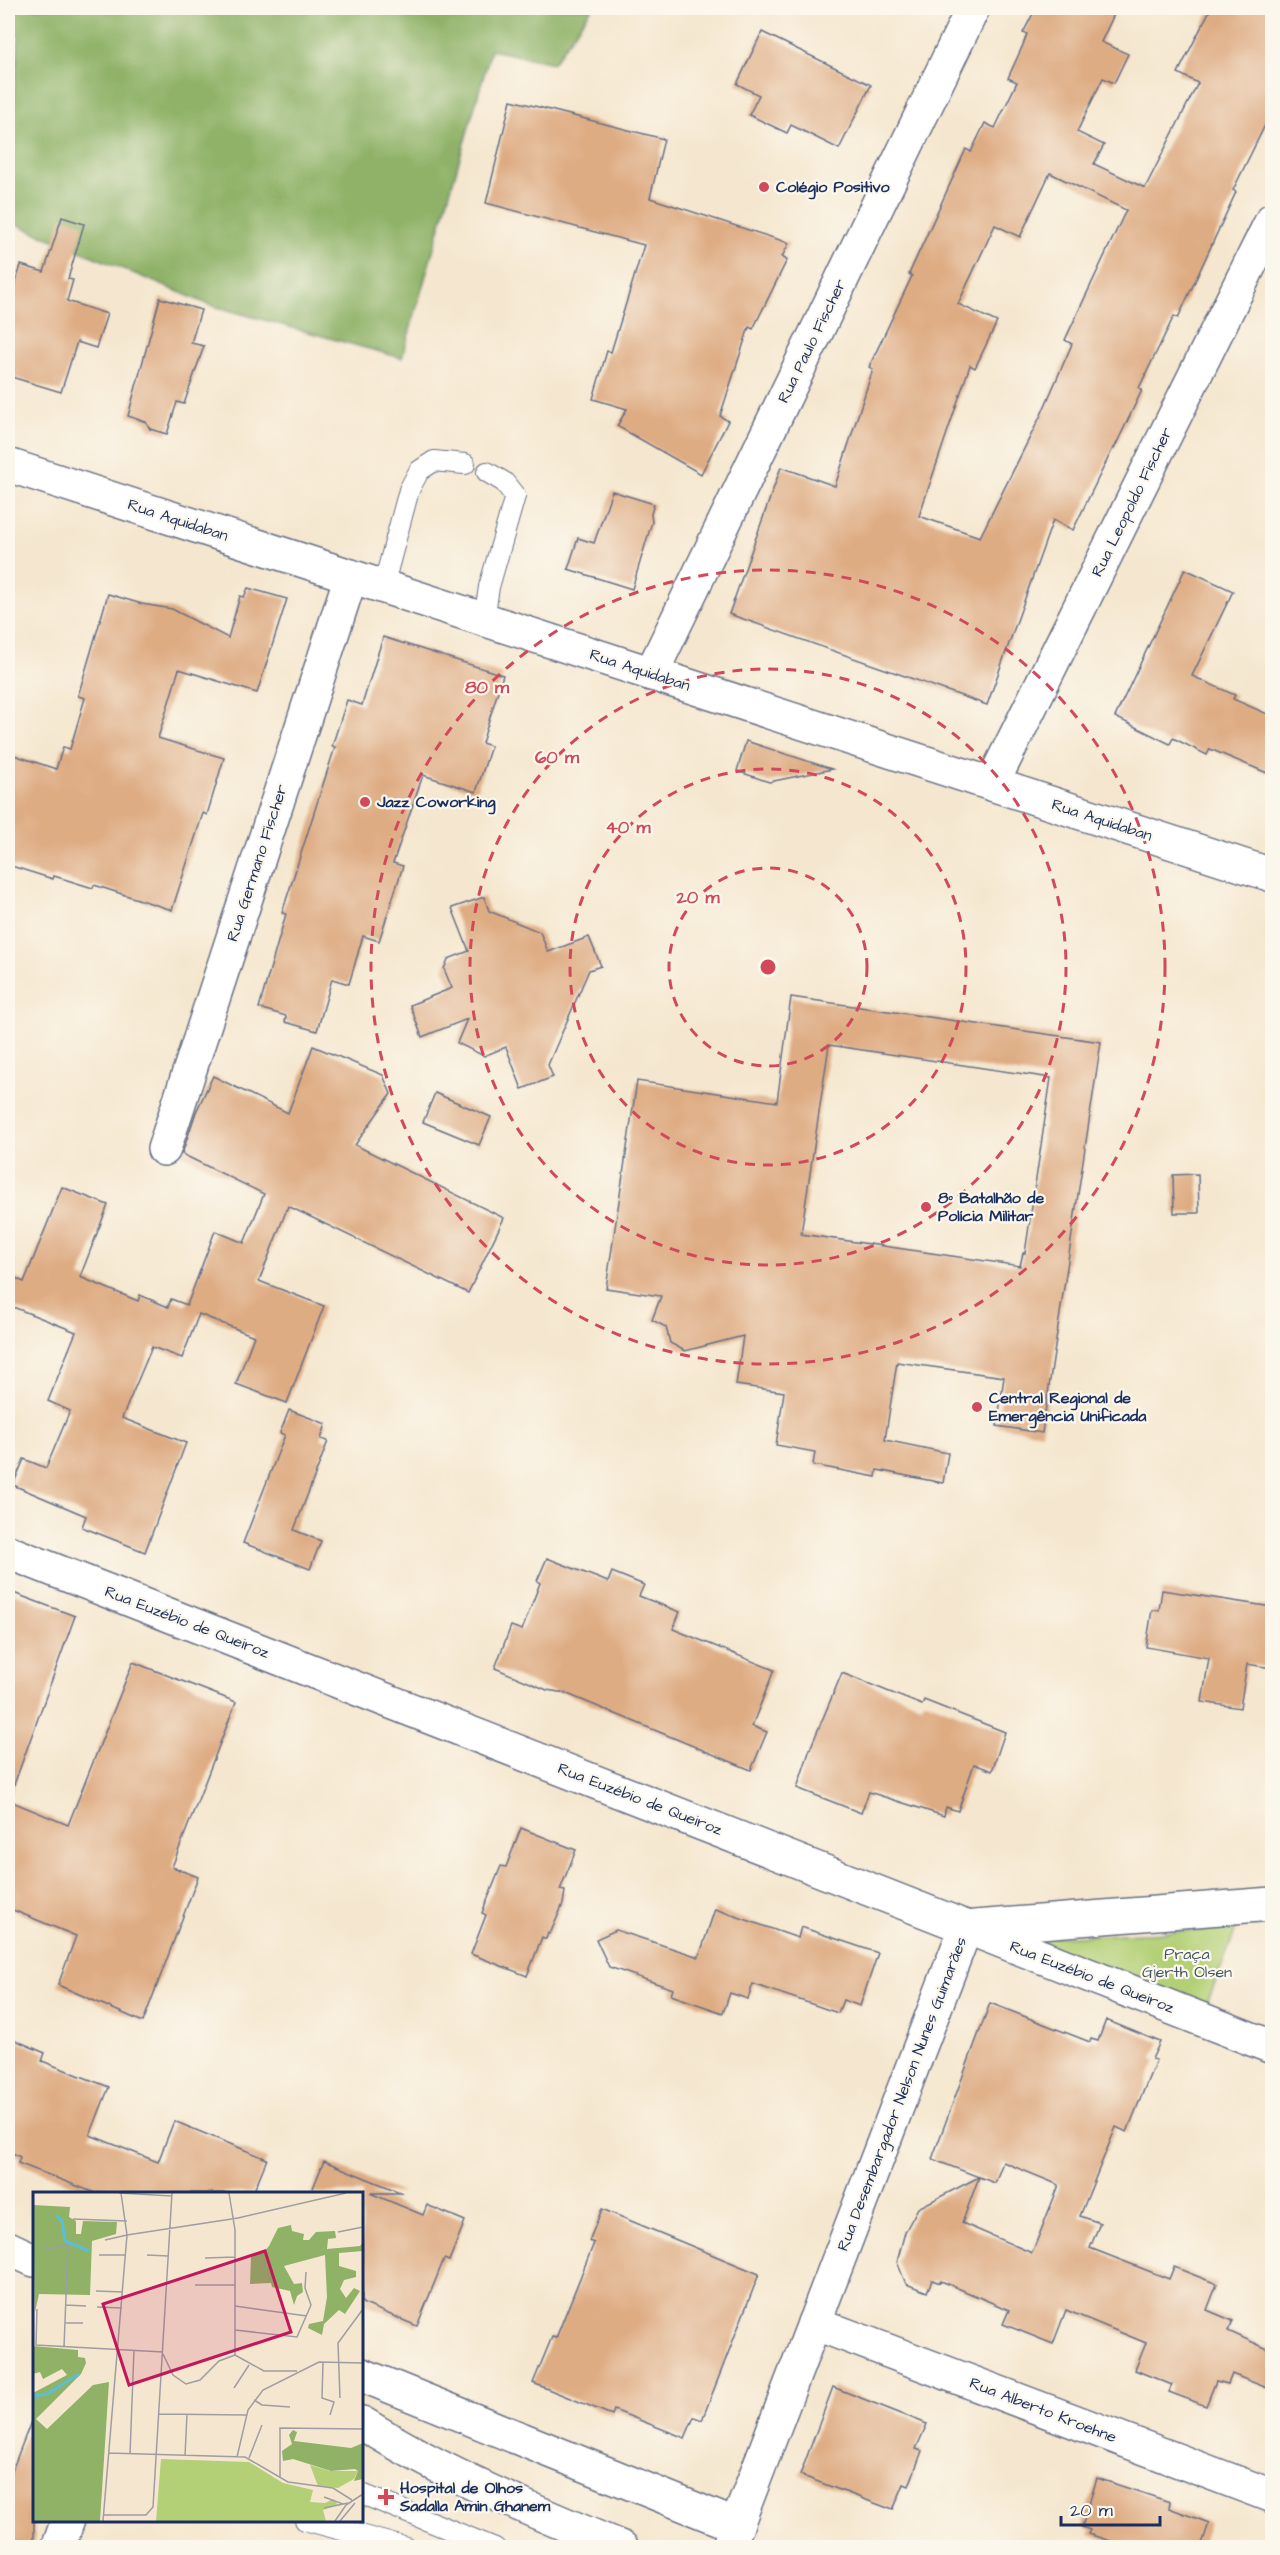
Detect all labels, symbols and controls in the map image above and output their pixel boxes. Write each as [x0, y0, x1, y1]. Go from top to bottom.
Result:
place label: Colégio Positivo [776, 176, 890, 200]
marker: Colégio Positivo [757, 180, 771, 194]
street label: Rua Paulo Fischer [772, 275, 852, 407]
street label: Rua Leopoldo Fischer [1086, 423, 1178, 580]
street label: Rua Aquidaban [125, 493, 231, 547]
street label: Rua Aquidaban [587, 643, 693, 697]
text: 80 m [465, 675, 510, 700]
text: 60 m [535, 745, 580, 770]
street label: Rua Germano Fischer [221, 782, 293, 944]
place label: Jazz Coworking [376, 791, 496, 815]
street label: Rua Aquidaban [1049, 793, 1155, 847]
marker: Jazz Coworking [358, 795, 372, 809]
text: 40 m [606, 815, 651, 840]
text: 20 m [676, 885, 720, 910]
centre of rings [758, 957, 778, 977]
place label: 8º Batalhão de Polícia Militar [938, 1187, 1044, 1227]
marker: 8º Batalhão de Polícia Militar [919, 1200, 933, 1214]
place label: Central Regional de Emergência Unificada [989, 1387, 1147, 1429]
marker: Central Regional de Emergência Unificada [970, 1400, 984, 1414]
street label: Rua Euzébio de Queiroz [102, 1580, 273, 1664]
street label: Rua Euzébio de Queiroz [555, 1757, 726, 1841]
street label: Rua Desembargador Nelson Nunes Guimarães [832, 1934, 973, 2255]
street label: Rua Euzébio de Queiroz [1007, 1935, 1178, 2019]
park label: Praça Gjerth Olsen [1142, 1943, 1232, 1983]
inset map [33, 2192, 363, 2522]
street label: Rua Alberto Kroehne [966, 2372, 1120, 2448]
place label: Hospital de Olhos Sadalla Amin Ghanem [399, 2477, 551, 2517]
marker: Hospital de Olhos Sadalla Amin Ghanem [377, 2488, 395, 2506]
scale bar [1061, 2489, 1160, 2527]
text: 20 m [1070, 2498, 1113, 2523]

